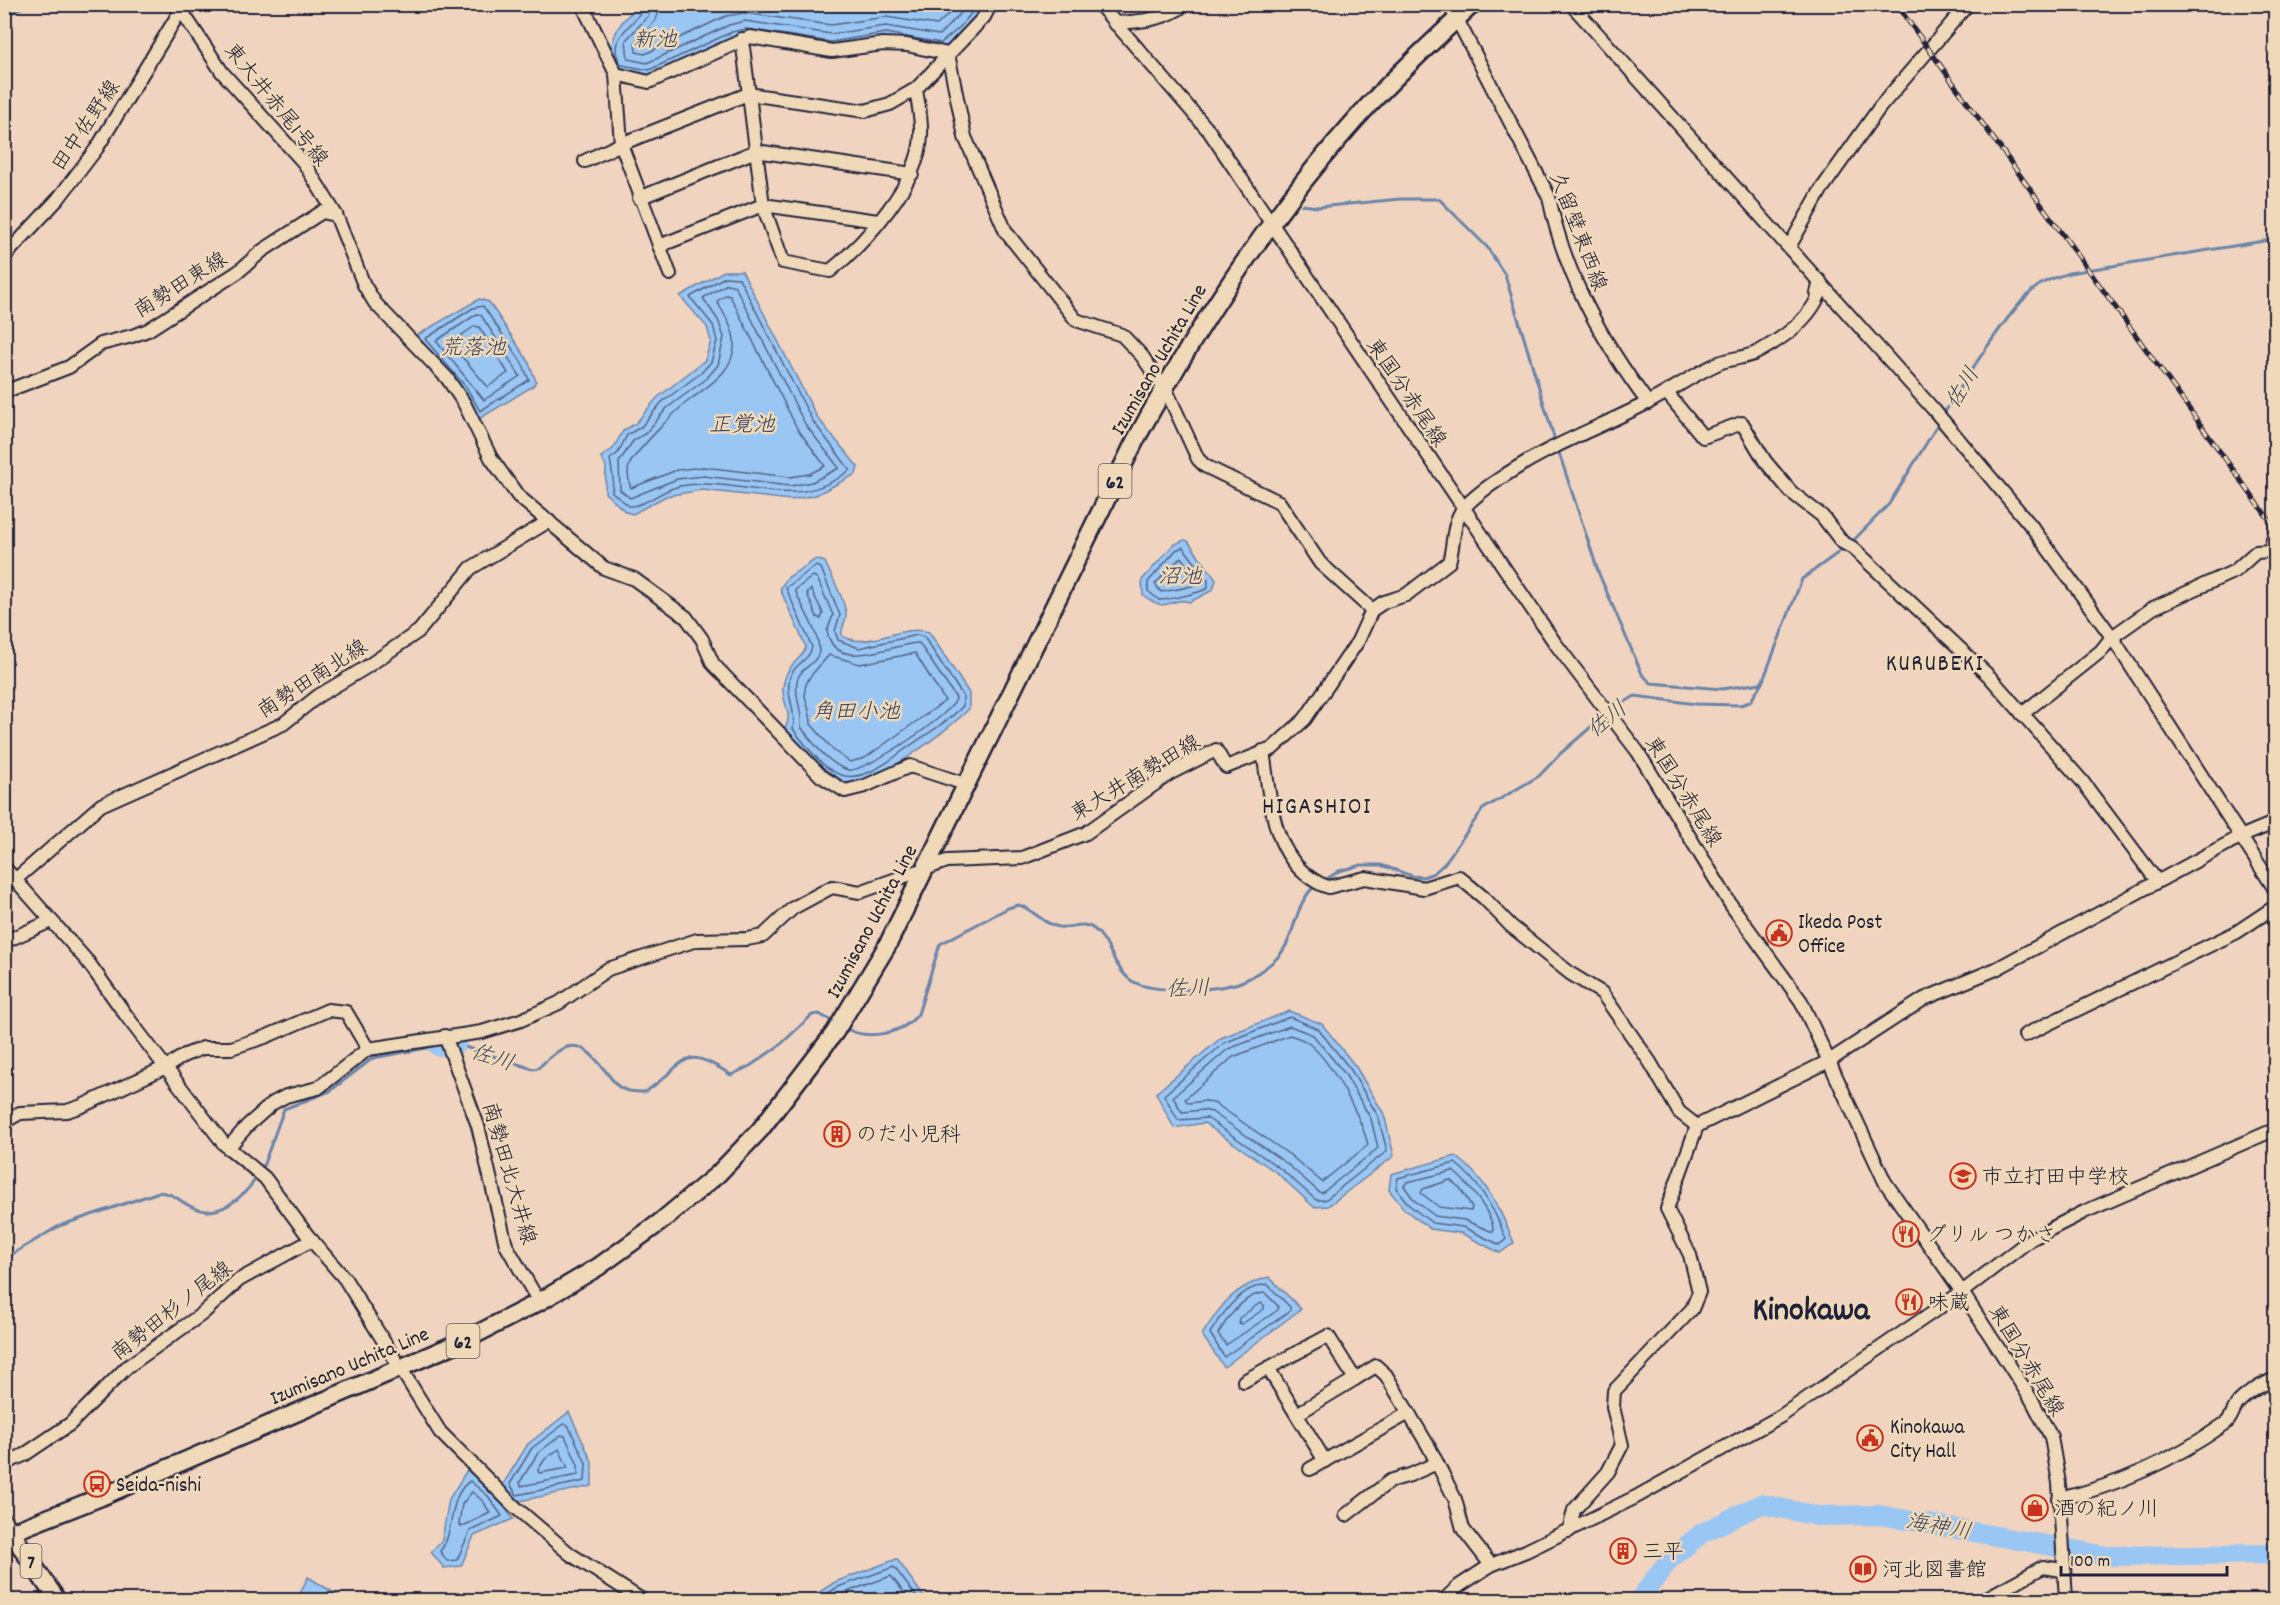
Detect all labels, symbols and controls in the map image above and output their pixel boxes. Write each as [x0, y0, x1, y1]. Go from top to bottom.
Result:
water label: 新池 [633, 26, 678, 57]
street label: 東大井赤尾1号線 [215, 38, 334, 174]
street label: 田中佐野線 [46, 75, 129, 179]
street label: 久留壁東西線 [1540, 168, 1613, 296]
street label: 南勢田東線 [129, 246, 234, 327]
street label: Izumisano Uchita Line [1105, 279, 1216, 442]
street label: 東国分赤尾線 [1357, 333, 1452, 454]
water label: 荒落池 [440, 334, 507, 365]
water label: 佐川 [1939, 362, 1989, 416]
water label: 正覚池 [709, 411, 776, 442]
road number: 62 [1098, 464, 1132, 498]
water label: 沼池 [1158, 563, 1203, 594]
street label: 南勢田南北線 [253, 634, 375, 727]
district label: KURUBEKI [1886, 648, 1984, 682]
water label: 佐川 [1581, 695, 1635, 747]
water label: 角田小池 [812, 698, 901, 729]
street label: 東大井南勢田線 [1066, 729, 1207, 830]
street label: 東国分赤尾線 [1635, 731, 1728, 854]
district label: HIGASHIOI [1262, 791, 1372, 825]
street label: Izumisano Uchita Line [820, 840, 927, 1005]
place label: Ikeda Post Office [1798, 909, 1883, 963]
public building icon: Ikeda Post Office [1764, 918, 1794, 948]
water label: 佐川 [1166, 974, 1211, 1007]
water label: 佐川 [466, 1038, 518, 1081]
street label: 南勢田北大井線 [472, 1099, 542, 1249]
building icon: のだ小児科 [822, 1119, 852, 1149]
place label: のだ小児科 [856, 1122, 961, 1152]
school or university icon: 市立打田中学校 [1948, 1161, 1978, 1191]
place label: 市立打田中学校 [1982, 1164, 2129, 1194]
restaurant icon: グリル つかさ [1891, 1219, 1921, 1249]
place label: グリル つかさ [1926, 1222, 2057, 1252]
street label: 南勢田杉ノ尾線 [106, 1255, 240, 1369]
restaurant icon: 味蔵 [1894, 1287, 1924, 1317]
district label: Kinokawa [1753, 1289, 1871, 1336]
place label: 味蔵 [1928, 1290, 1970, 1320]
street label: 東国分赤尾線 [1979, 1300, 2070, 1423]
street label: Izumisano Uchita Line [266, 1321, 434, 1415]
road number: 62 [446, 1324, 480, 1358]
place label: Kinokawa City Hall [1890, 1414, 1966, 1468]
public building icon: Kinokawa City Hall [1855, 1423, 1885, 1453]
bus stop icon: Seida-nishi [82, 1469, 112, 1499]
place label: Seida-nishi [116, 1472, 201, 1502]
shop icon: 酒の紀ノ川 [2020, 1493, 2050, 1523]
place label: 酒の紀ノ川 [2054, 1496, 2159, 1526]
water label: 海神川 [1903, 1507, 1974, 1549]
building icon: 三平 [1608, 1536, 1638, 1566]
place label: 三平 [1642, 1539, 1684, 1569]
scale bar [2061, 1539, 2228, 1577]
road number: 7 [20, 1544, 42, 1578]
text: 100 m [2070, 1550, 2110, 1575]
library icon: 河北図書館 [1848, 1554, 1878, 1584]
place label: 河北図書館 [1882, 1557, 1987, 1587]

